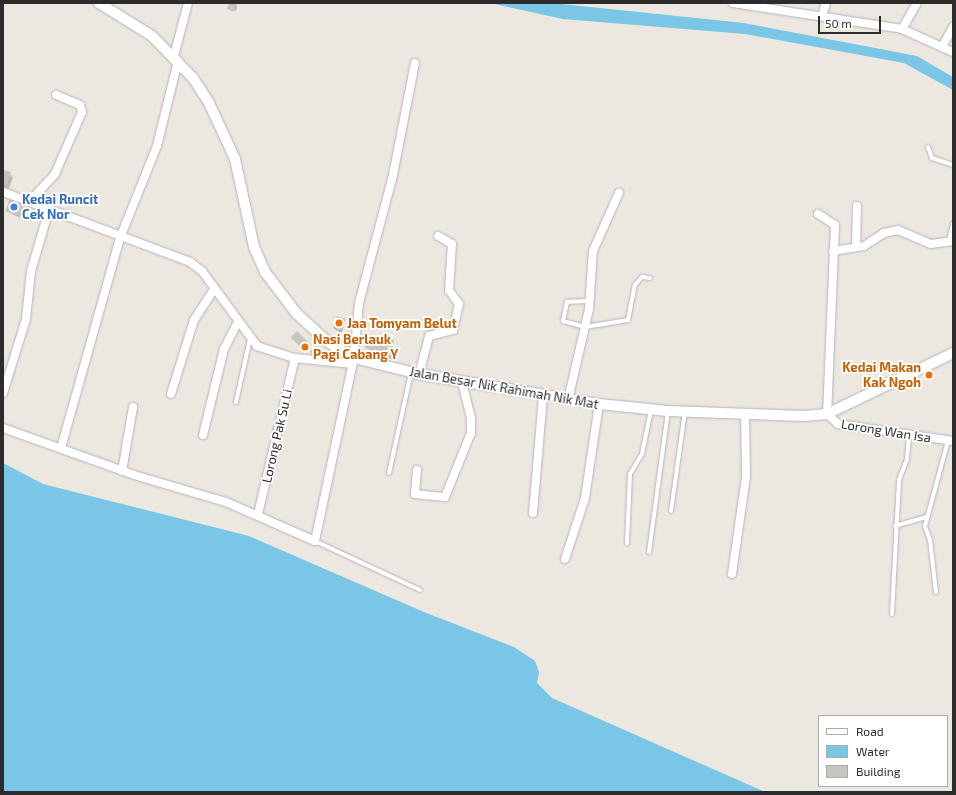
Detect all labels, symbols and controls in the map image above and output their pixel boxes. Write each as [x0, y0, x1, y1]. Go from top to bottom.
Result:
scale bar [820, 8, 883, 34]
text: 50 m [825, 16, 852, 30]
place label: Kedai Runcit Cek Nor [22, 192, 98, 223]
marker: Kedai Runcit Cek Nor [9, 202, 19, 212]
place label: Jaa Tomyam Belut [347, 315, 457, 331]
marker: Jaa Tomyam Belut [334, 318, 344, 328]
place label: Nasi Berlauk Pagi Cabang Y [313, 332, 399, 363]
marker: Nasi Berlauk Pagi Cabang Y [300, 342, 310, 352]
place label: Kedai Makan Kak Ngoh [842, 360, 921, 391]
street label: Jalan Besar Nik Rahimah Nik Mat [408, 364, 600, 412]
marker: Kedai Makan Kak Ngoh [924, 370, 934, 380]
street label: Lorong Pak Su Li [259, 387, 295, 485]
street label: Lorong Wan Isa [840, 416, 932, 446]
legend [818, 715, 948, 787]
text: Road [856, 724, 884, 738]
text: Water [856, 744, 890, 758]
text: Building [856, 764, 900, 778]

